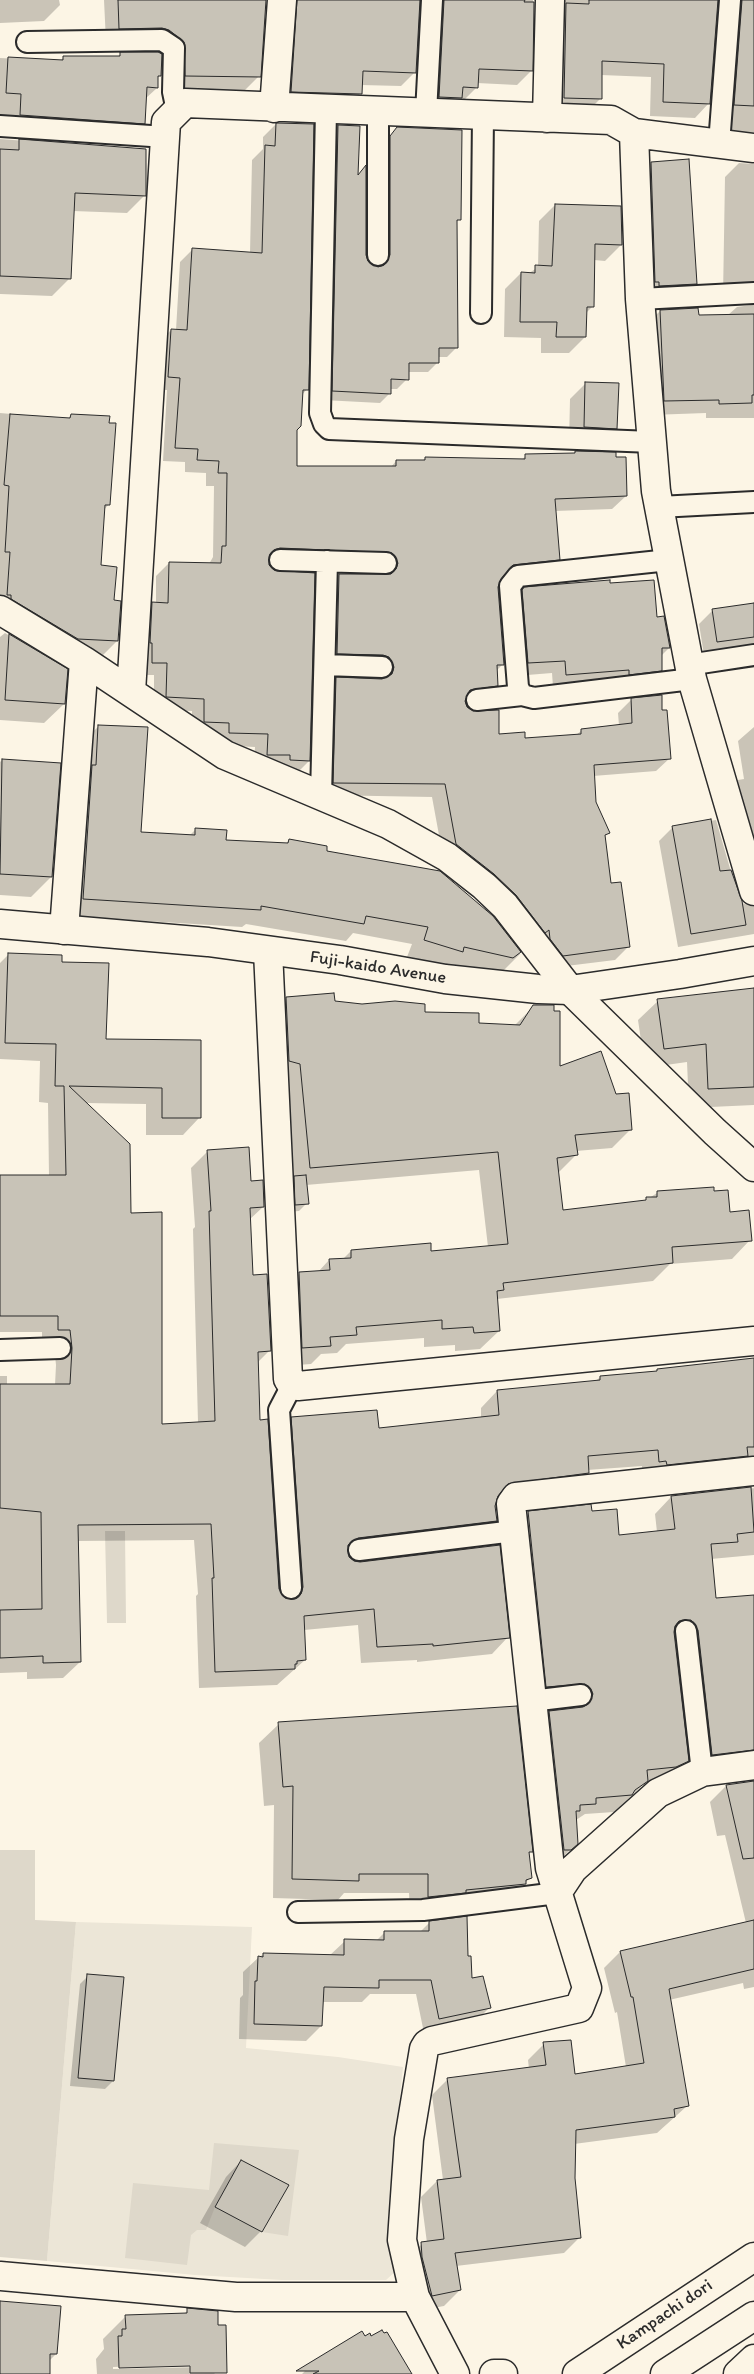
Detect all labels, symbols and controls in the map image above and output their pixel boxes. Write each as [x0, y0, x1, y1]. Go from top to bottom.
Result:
street label: Fuji-kaido Avenue [308, 947, 448, 989]
street label: Kampachi dori [613, 2275, 717, 2355]

